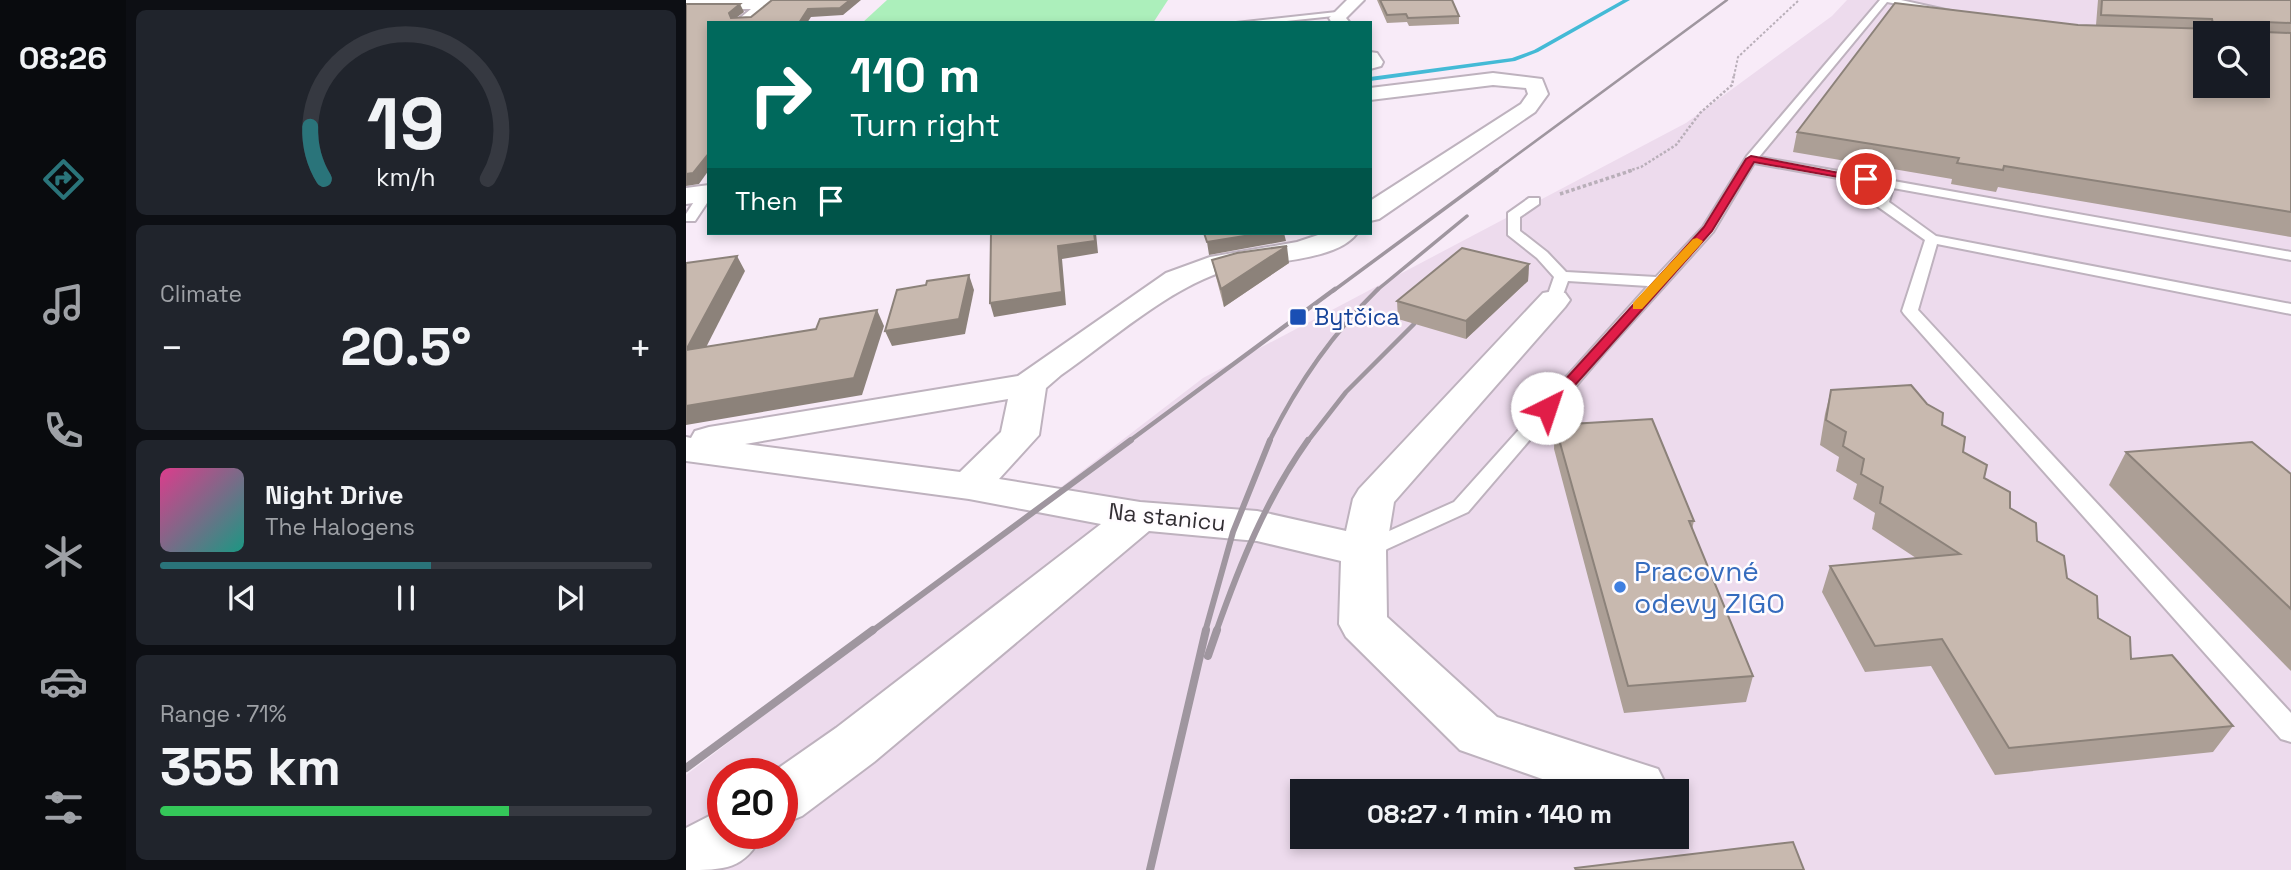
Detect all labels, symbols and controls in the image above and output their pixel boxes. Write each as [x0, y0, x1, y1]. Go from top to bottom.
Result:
map controls [2193, 21, 2270, 98]
button: search [2193, 21, 2270, 98]
text: 08:26 [19, 38, 107, 78]
text: 110 m [850, 44, 980, 106]
icon: right [735, 49, 826, 140]
text: 19 [367, 77, 445, 170]
text: Turn right [850, 105, 1000, 145]
pin [1836, 149, 1896, 209]
icon: directions [39, 155, 88, 204]
text: km/h [376, 160, 436, 192]
icon: arrive [1847, 160, 1885, 198]
icon: arrive [812, 182, 850, 220]
text: Then [735, 184, 798, 218]
text: Climate [160, 279, 242, 309]
icon: music [39, 280, 88, 329]
place label: Bytčica [1314, 302, 1400, 332]
marker: Bytčica [1288, 307, 1308, 327]
text: 20.5° [340, 314, 472, 380]
text: − [160, 324, 184, 372]
text: + [628, 324, 652, 372]
position arrow [1510, 371, 1584, 445]
icon: phone [39, 406, 88, 455]
text: Night Drive [265, 478, 403, 512]
street label: Na stanicu [1107, 496, 1227, 538]
text: The Halogens [265, 512, 415, 542]
icon: climate [39, 532, 88, 581]
place label: Pracovné odevy ZIGO [1634, 553, 1785, 621]
icon: previous [223, 579, 261, 617]
icon: pause [387, 579, 425, 617]
icon: next [551, 579, 589, 617]
marker: Pracovné odevy ZIGO [1612, 579, 1628, 595]
icon: car [39, 657, 88, 706]
text: Range · 71% [160, 699, 286, 729]
text: 355 km [160, 734, 341, 800]
speed limit sign: 20 [707, 758, 798, 849]
icon: filters [39, 783, 88, 832]
text: 08:27 · 1 min · 140 m [1367, 797, 1612, 831]

